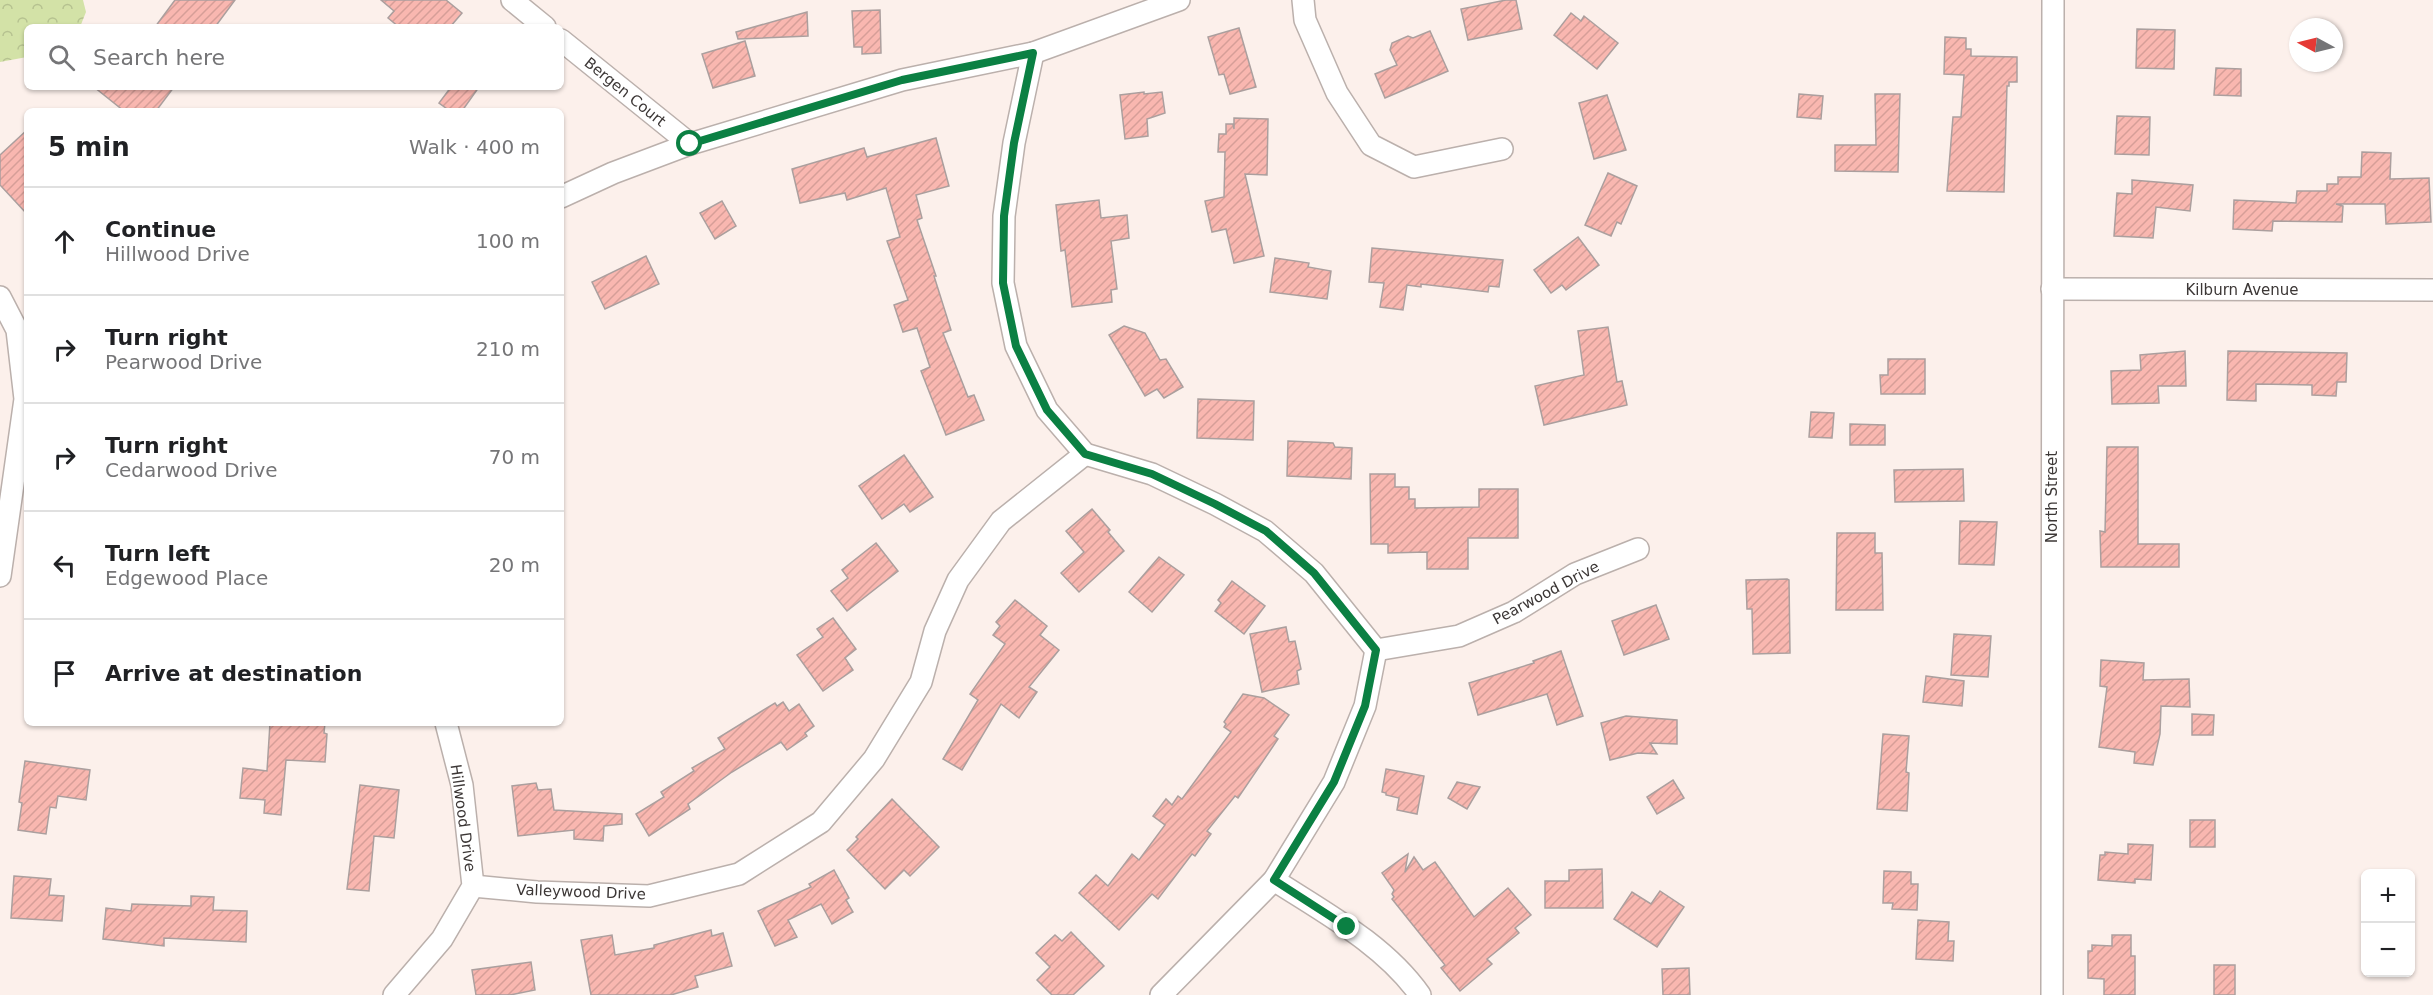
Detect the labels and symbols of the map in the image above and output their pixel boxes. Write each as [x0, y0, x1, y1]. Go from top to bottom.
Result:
north arrow [2289, 18, 2343, 72]
street label: Bergen Court [581, 54, 669, 130]
route start [676, 130, 702, 156]
street label: Kilburn Avenue [2185, 281, 2299, 299]
street label: North Street [2043, 451, 2061, 543]
street label: Pearwood Drive [1490, 557, 1602, 629]
street label: Hillwood Drive [447, 763, 479, 873]
street label: Valleywood Drive [516, 881, 646, 903]
route end [1333, 913, 1359, 939]

